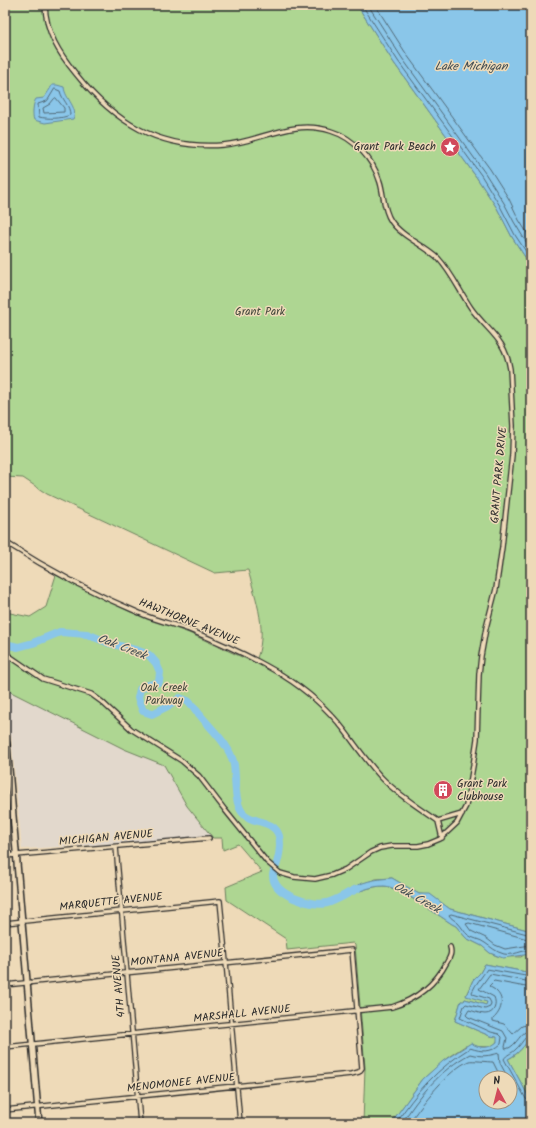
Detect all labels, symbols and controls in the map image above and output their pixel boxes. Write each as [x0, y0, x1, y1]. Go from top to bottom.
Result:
water label: Lake Michigan [435, 57, 509, 76]
place icon: Grant Park Beach [439, 136, 461, 158]
place label: Grant Park Beach [354, 138, 436, 156]
park label: Grant Park [235, 303, 286, 321]
street label: GRANT PARK DRIVE [486, 425, 512, 524]
street label: HAWTHORNE AVENUE [136, 594, 242, 651]
water label: Oak Creek [95, 629, 151, 666]
park label: Oak Creek Parkway [141, 679, 188, 710]
place label: Grant Park Clubhouse [457, 775, 508, 806]
building icon: Grant Park Clubhouse [432, 779, 454, 801]
street label: MICHIGAN AVENUE [58, 825, 154, 851]
water label: Oak Creek [390, 877, 446, 920]
street label: MARQUETTE AVENUE [58, 888, 164, 916]
street label: MONTANA AVENUE [130, 944, 225, 972]
street label: 4TH AVENUE [107, 953, 131, 1018]
street label: MARSHALL AVENUE [193, 1000, 292, 1028]
street label: MENOMONEE AVENUE [126, 1068, 237, 1098]
north arrow [478, 1070, 518, 1110]
text: N [492, 1072, 501, 1090]

